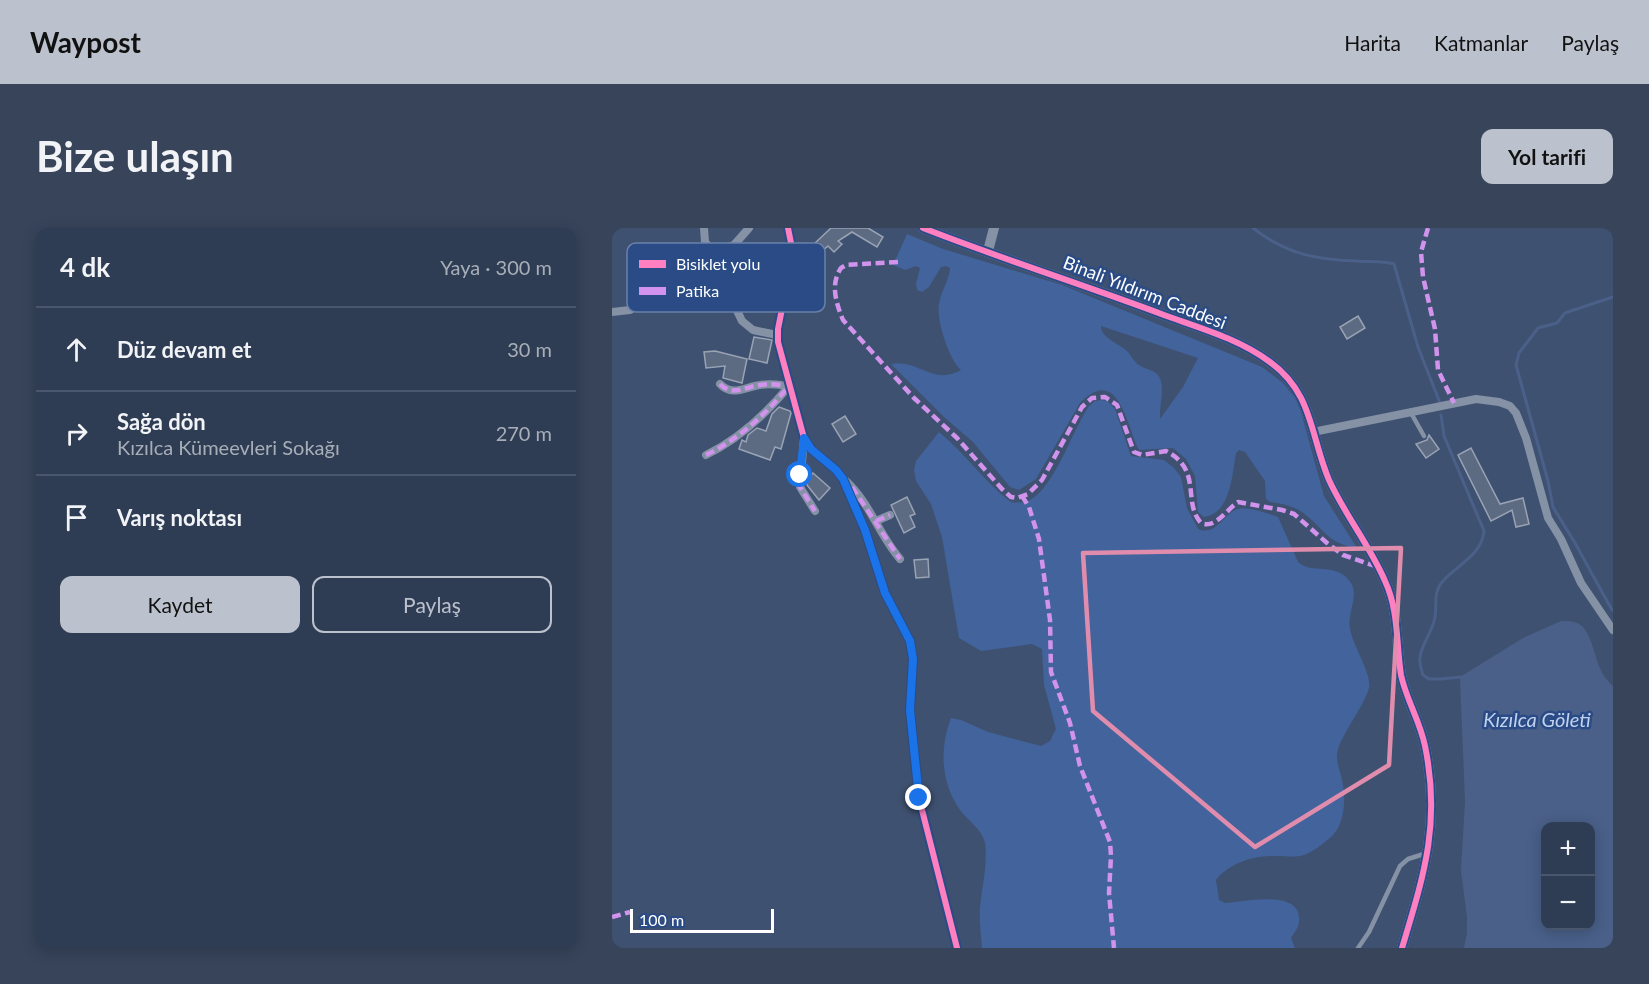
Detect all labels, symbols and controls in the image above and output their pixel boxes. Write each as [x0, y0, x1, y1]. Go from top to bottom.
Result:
text: Waypost [30, 25, 141, 59]
text: Harita [1344, 30, 1401, 55]
text: Katmanlar [1434, 30, 1528, 55]
text: Paylaş [1561, 30, 1619, 55]
button: Yol tarifi [1481, 129, 1613, 184]
text: Bize ulaşın [36, 131, 234, 181]
legend [627, 243, 825, 312]
text: 4 dk [60, 251, 110, 283]
street label: Binali Yıldırım Caddesi [1060, 251, 1230, 333]
text: Bisiklet yolu [676, 254, 760, 273]
text: Yaya · 300 m [440, 255, 552, 279]
text: Patika [676, 281, 719, 300]
icon: ahead [60, 333, 93, 366]
text: Düz devam et [117, 336, 252, 363]
text: 30 m [507, 337, 552, 361]
text: Sağa dön [117, 408, 206, 435]
icon: right [60, 417, 93, 450]
text: 270 m [496, 421, 552, 445]
text: Kızılca Kümeevleri Sokağı [117, 435, 340, 459]
route start [786, 461, 812, 487]
icon: arrive [60, 501, 93, 534]
text: Varış noktası [117, 504, 242, 531]
button: Kaydet [60, 576, 300, 633]
button: Paylaş [312, 576, 552, 633]
water label: Kızılca Göleti [1483, 707, 1591, 731]
route end [905, 784, 931, 810]
map controls [1541, 822, 1595, 930]
button: + [1541, 822, 1595, 876]
button: − [1541, 876, 1595, 930]
scale bar [630, 906, 774, 934]
text: 100 m [639, 910, 684, 929]

